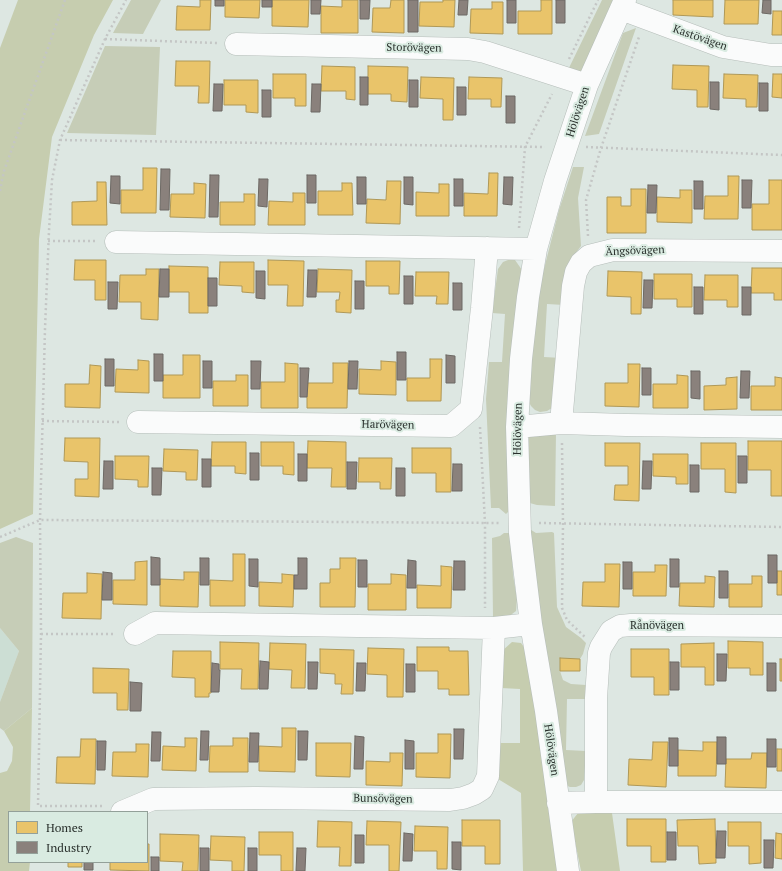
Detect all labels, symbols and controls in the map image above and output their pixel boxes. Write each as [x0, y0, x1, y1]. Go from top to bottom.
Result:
street label: Kastövägen [671, 23, 729, 53]
street label: Storövägen [386, 41, 442, 55]
street label: Hölövägen [564, 85, 592, 139]
street label: Ängsövägen [605, 243, 665, 259]
street label: Hölövägen [511, 403, 525, 455]
street label: Harövägen [362, 418, 414, 432]
street label: Rånövägen [630, 619, 684, 633]
street label: Hölövägen [541, 723, 561, 777]
street label: Bunsövägen [353, 792, 413, 806]
legend [8, 811, 148, 863]
text: Homes [46, 820, 83, 835]
text: Industry [46, 840, 91, 855]

